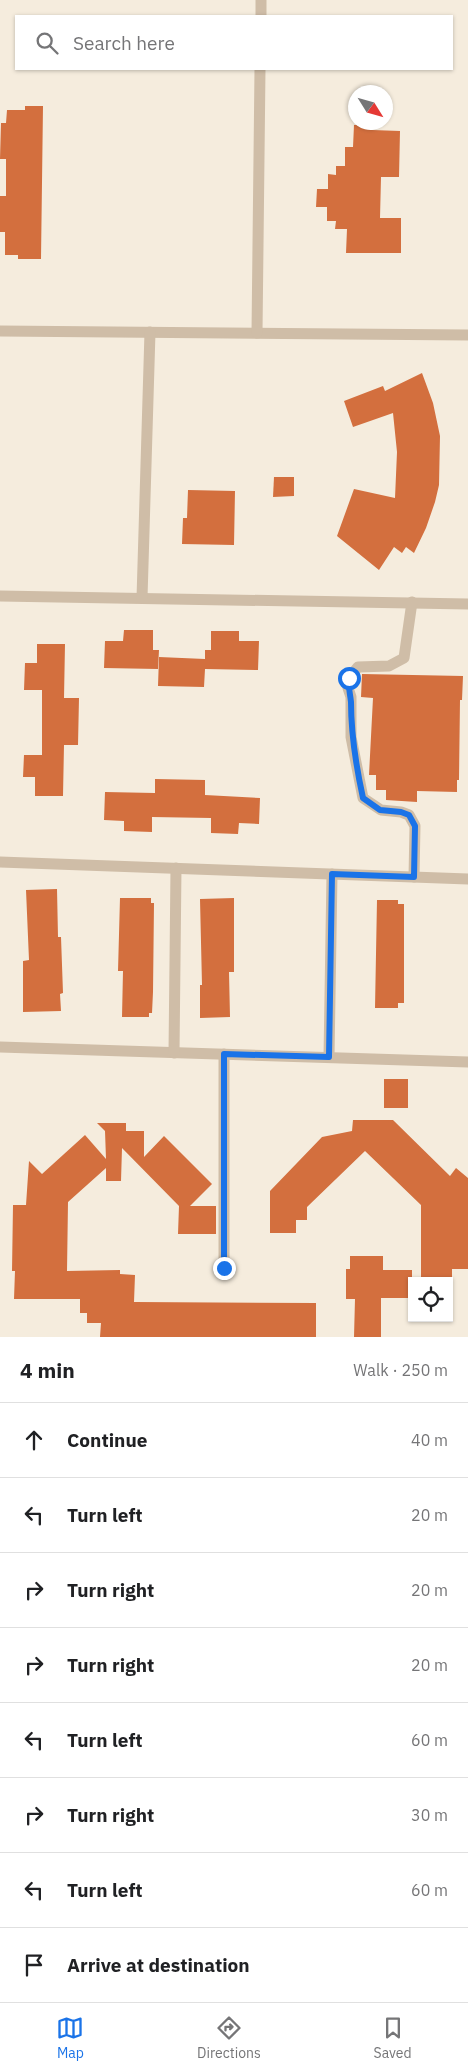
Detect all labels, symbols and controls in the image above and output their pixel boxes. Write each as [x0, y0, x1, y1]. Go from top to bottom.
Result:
search box [15, 15, 453, 70]
icon: search [33, 29, 61, 57]
text: Search here [73, 31, 175, 55]
north arrow [348, 85, 393, 130]
route start [338, 667, 361, 690]
route end [213, 1257, 236, 1280]
map controls [408, 1277, 453, 1322]
button: locate [408, 1277, 453, 1322]
text: 4 min [20, 1356, 75, 1384]
text: Walk · 250 m [353, 1360, 448, 1380]
icon: ahead [20, 1426, 48, 1454]
text: Continue [67, 1428, 147, 1452]
text: 40 m [411, 1430, 448, 1450]
icon: left [20, 1501, 48, 1529]
text: Turn left [67, 1503, 143, 1527]
text: 20 m [411, 1505, 448, 1525]
icon: right [20, 1576, 48, 1604]
text: Turn right [67, 1578, 154, 1602]
text: 20 m [411, 1580, 448, 1600]
icon: right [20, 1651, 48, 1679]
text: Turn right [67, 1653, 154, 1677]
text: 20 m [411, 1655, 448, 1675]
icon: left [20, 1726, 48, 1754]
text: Turn left [67, 1728, 143, 1752]
text: 60 m [411, 1730, 448, 1750]
icon: right [20, 1801, 48, 1829]
text: Turn right [67, 1803, 154, 1827]
text: 30 m [411, 1805, 448, 1825]
icon: left [20, 1876, 48, 1904]
text: Turn left [67, 1878, 143, 1902]
text: 60 m [411, 1880, 448, 1900]
icon: arrive [20, 1951, 48, 1979]
text: Arrive at destination [67, 1953, 250, 1977]
tab: Map [56, 2014, 84, 2062]
tab: Directions [197, 2014, 261, 2062]
tab: Saved [374, 2014, 412, 2062]

